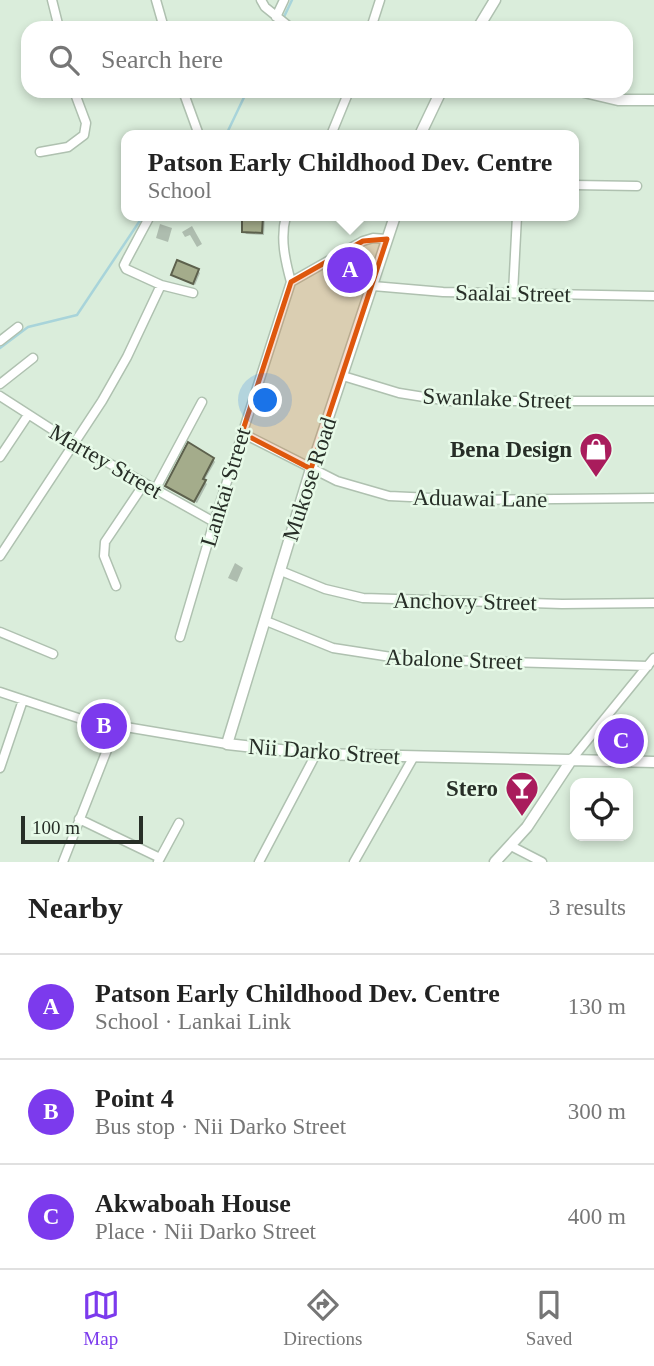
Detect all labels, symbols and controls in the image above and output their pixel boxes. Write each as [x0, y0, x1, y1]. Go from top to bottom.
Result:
search box [21, 21, 633, 98]
icon: search [45, 41, 83, 79]
text: Search here [101, 45, 223, 74]
popup [121, 130, 579, 221]
text: Patson Early Childhood Dev. Centre [148, 148, 552, 177]
text: School [148, 178, 212, 203]
pin: A [327, 244, 373, 296]
street label: Saalai Street [455, 280, 572, 307]
your location [248, 383, 282, 417]
street label: Swanlake Street [422, 383, 572, 414]
street label: Mukose Road [278, 414, 341, 544]
street label: Martey Street [45, 419, 167, 504]
street label: Lankai Street [196, 424, 256, 550]
shop icon: Bena Design [577, 430, 615, 479]
place label: Bena Design [450, 437, 572, 462]
street label: Aduawai Lane [412, 485, 548, 512]
street label: Anchovy Street [393, 588, 538, 615]
street label: Abalone Street [385, 645, 524, 674]
pin: B [81, 700, 127, 752]
pin: C [598, 715, 644, 767]
street label: Nii Darko Street [247, 734, 401, 769]
bar icon: Stero [503, 769, 541, 818]
place label: Stero [446, 776, 498, 801]
map controls [570, 778, 633, 841]
button: locate [570, 778, 633, 841]
scale bar [21, 813, 144, 845]
text: 100 m [32, 817, 80, 838]
text: Nearby [28, 891, 123, 924]
text: 3 results [549, 895, 626, 920]
text: Patson Early Childhood Dev. Centre [95, 979, 500, 1008]
text: A [43, 994, 59, 1019]
text: 130 m [568, 994, 626, 1019]
text: School · Lankai Link [95, 1009, 291, 1034]
text: Point 4 [95, 1084, 174, 1113]
text: B [43, 1099, 59, 1124]
text: 300 m [568, 1099, 626, 1124]
text: Bus stop · Nii Darko Street [95, 1114, 346, 1139]
text: Akwaboah House [95, 1189, 291, 1218]
text: C [43, 1204, 59, 1229]
text: 400 m [568, 1204, 626, 1229]
text: Place · Nii Darko Street [95, 1219, 316, 1244]
tab: Map [82, 1286, 120, 1350]
tab: Directions [283, 1286, 362, 1350]
tab: Saved [526, 1286, 572, 1350]

